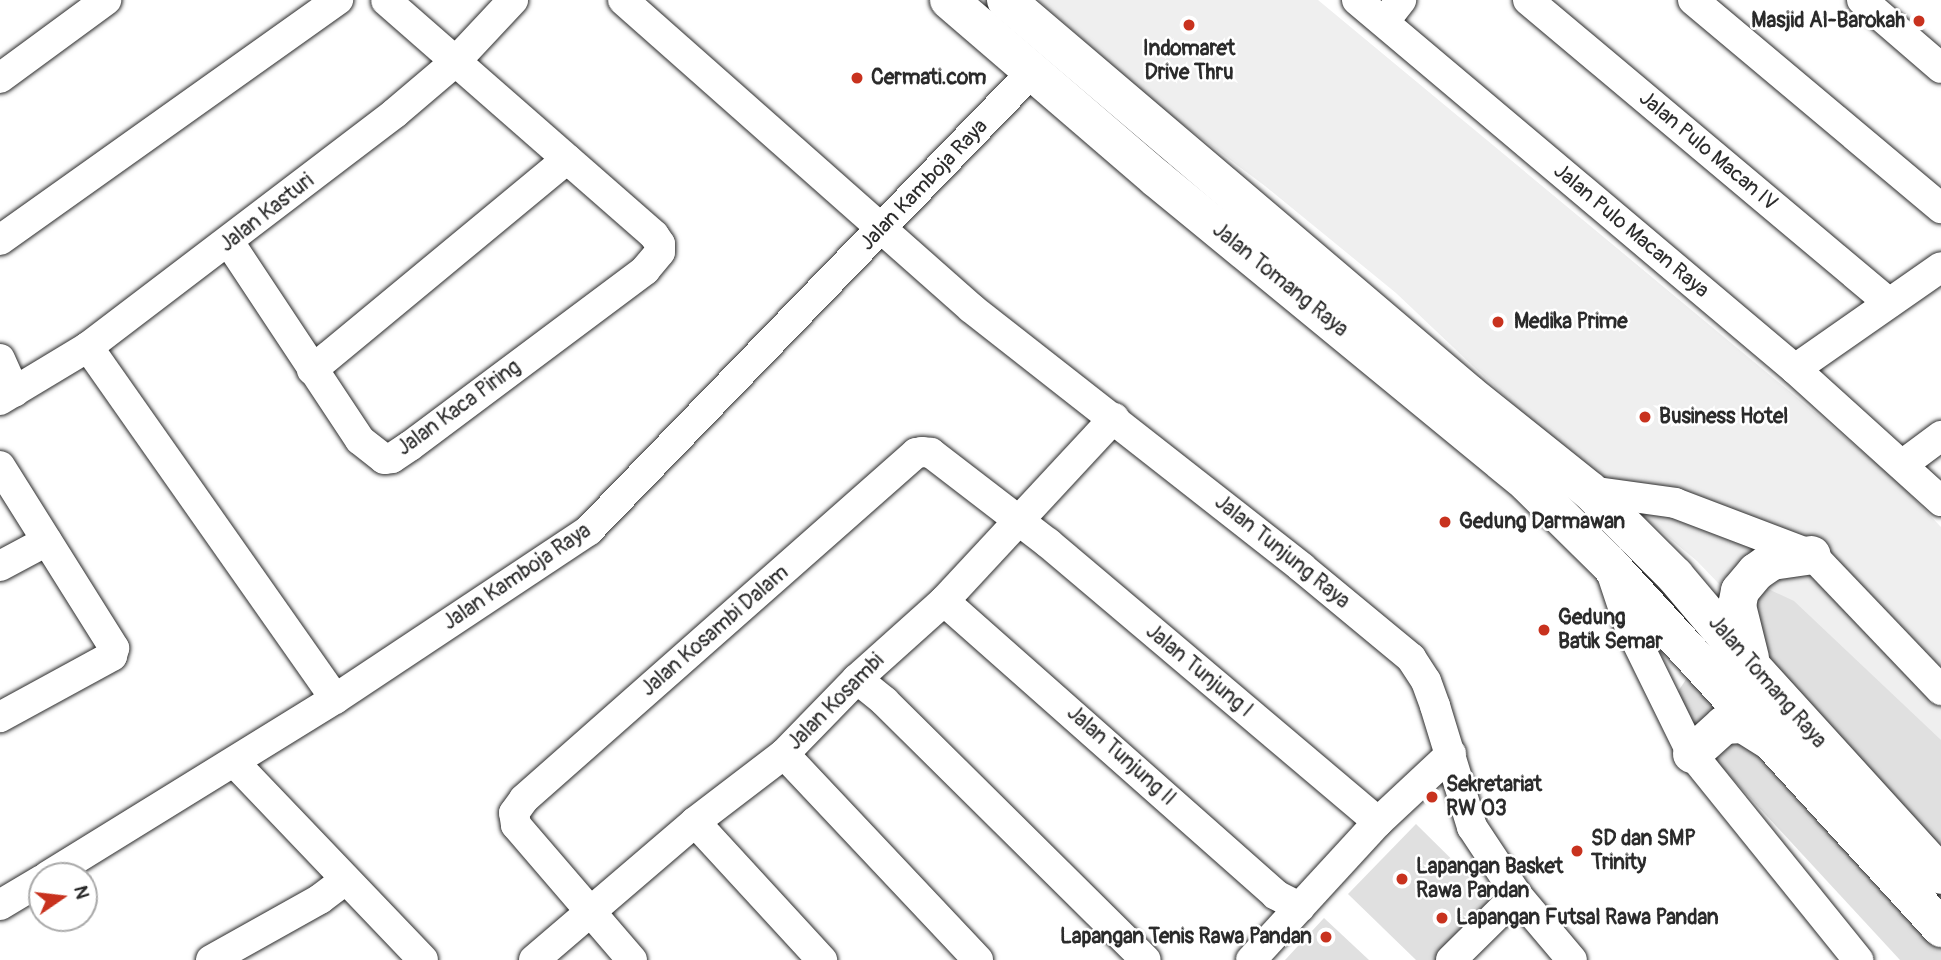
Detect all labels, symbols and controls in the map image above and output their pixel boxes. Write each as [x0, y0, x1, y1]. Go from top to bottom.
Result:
place label: Masjid Al-Barokah [1751, 8, 1905, 34]
marker: Masjid Al-Barokah [1911, 13, 1927, 29]
marker: Indomaret Drive Thru [1181, 17, 1197, 33]
place label: Indomaret Drive Thru [1143, 36, 1235, 86]
place label: Cermati.com [871, 65, 986, 91]
marker: Cermati.com [849, 70, 865, 86]
street label: Jalan Pulo Macan IV [1634, 86, 1782, 216]
street label: Jalan Kamboja Raya [855, 114, 993, 256]
street label: Jalan Pulo Macan Raya [1548, 159, 1714, 303]
street label: Jalan Kasturi [215, 168, 319, 258]
street label: Jalan Tomang Raya [1207, 218, 1353, 342]
place label: Medika Prime [1514, 309, 1627, 335]
marker: Medika Prime [1488, 312, 1508, 332]
street label: Jalan Kaca Piring [392, 355, 526, 461]
place label: Business Hotel [1659, 404, 1788, 430]
marker: Business Hotel [1637, 409, 1653, 425]
street label: Jalan Tunjung Raya [1209, 490, 1355, 614]
place label: Gedung Darmawan [1459, 509, 1625, 535]
marker: Gedung Darmawan [1437, 514, 1453, 530]
street label: Jalan Kamboja Raya [438, 518, 596, 636]
street label: Jalan Kosambi Dalam [636, 560, 794, 702]
place label: Gedung Batik Semar [1558, 605, 1663, 655]
street label: Jalan Tomang Raya [1703, 611, 1831, 753]
street label: Jalan Tunjung I [1140, 619, 1258, 723]
marker: Gedung Batik Semar [1536, 622, 1552, 638]
street label: Jalan Kosambi [782, 648, 890, 756]
street label: Jalan Tunjung II [1061, 701, 1181, 811]
place label: Sekretariat RW 03 [1446, 772, 1542, 822]
marker: Sekretariat RW 03 [1424, 789, 1440, 805]
place label: SD dan SMP Trinity [1591, 826, 1696, 876]
marker: SD dan SMP Trinity [1569, 843, 1585, 859]
place label: Lapangan Basket Rawa Pandan [1416, 854, 1563, 904]
north arrow [28, 862, 98, 932]
marker: Lapangan Basket Rawa Pandan [1394, 871, 1410, 887]
text: N [68, 883, 95, 902]
place label: Lapangan Futsal Rawa Pandan [1456, 905, 1719, 931]
marker: Lapangan Futsal Rawa Pandan [1434, 910, 1450, 926]
place label: Lapangan Tenis Rawa Pandan [1060, 924, 1312, 950]
marker: Lapangan Tenis Rawa Pandan [1318, 929, 1334, 945]

